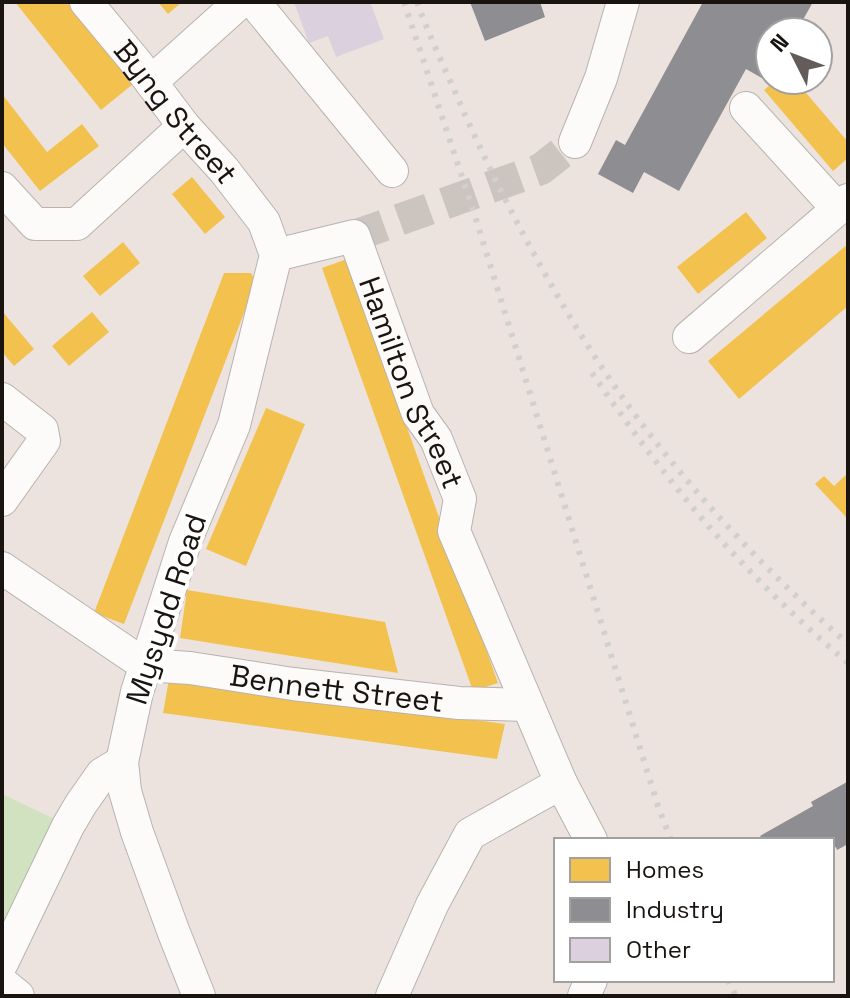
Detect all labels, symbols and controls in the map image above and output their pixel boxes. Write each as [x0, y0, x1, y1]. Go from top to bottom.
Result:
north arrow [754, 16, 834, 96]
text: N [764, 28, 794, 57]
street label: Byng Street [106, 31, 247, 191]
street label: Hamilton Street [351, 271, 473, 494]
street label: Mysydd Road [117, 509, 215, 709]
street label: Bennett Street [227, 655, 446, 721]
legend [554, 838, 834, 982]
text: Homes [626, 854, 704, 885]
text: Industry [626, 894, 724, 925]
text: Other [626, 934, 691, 965]

